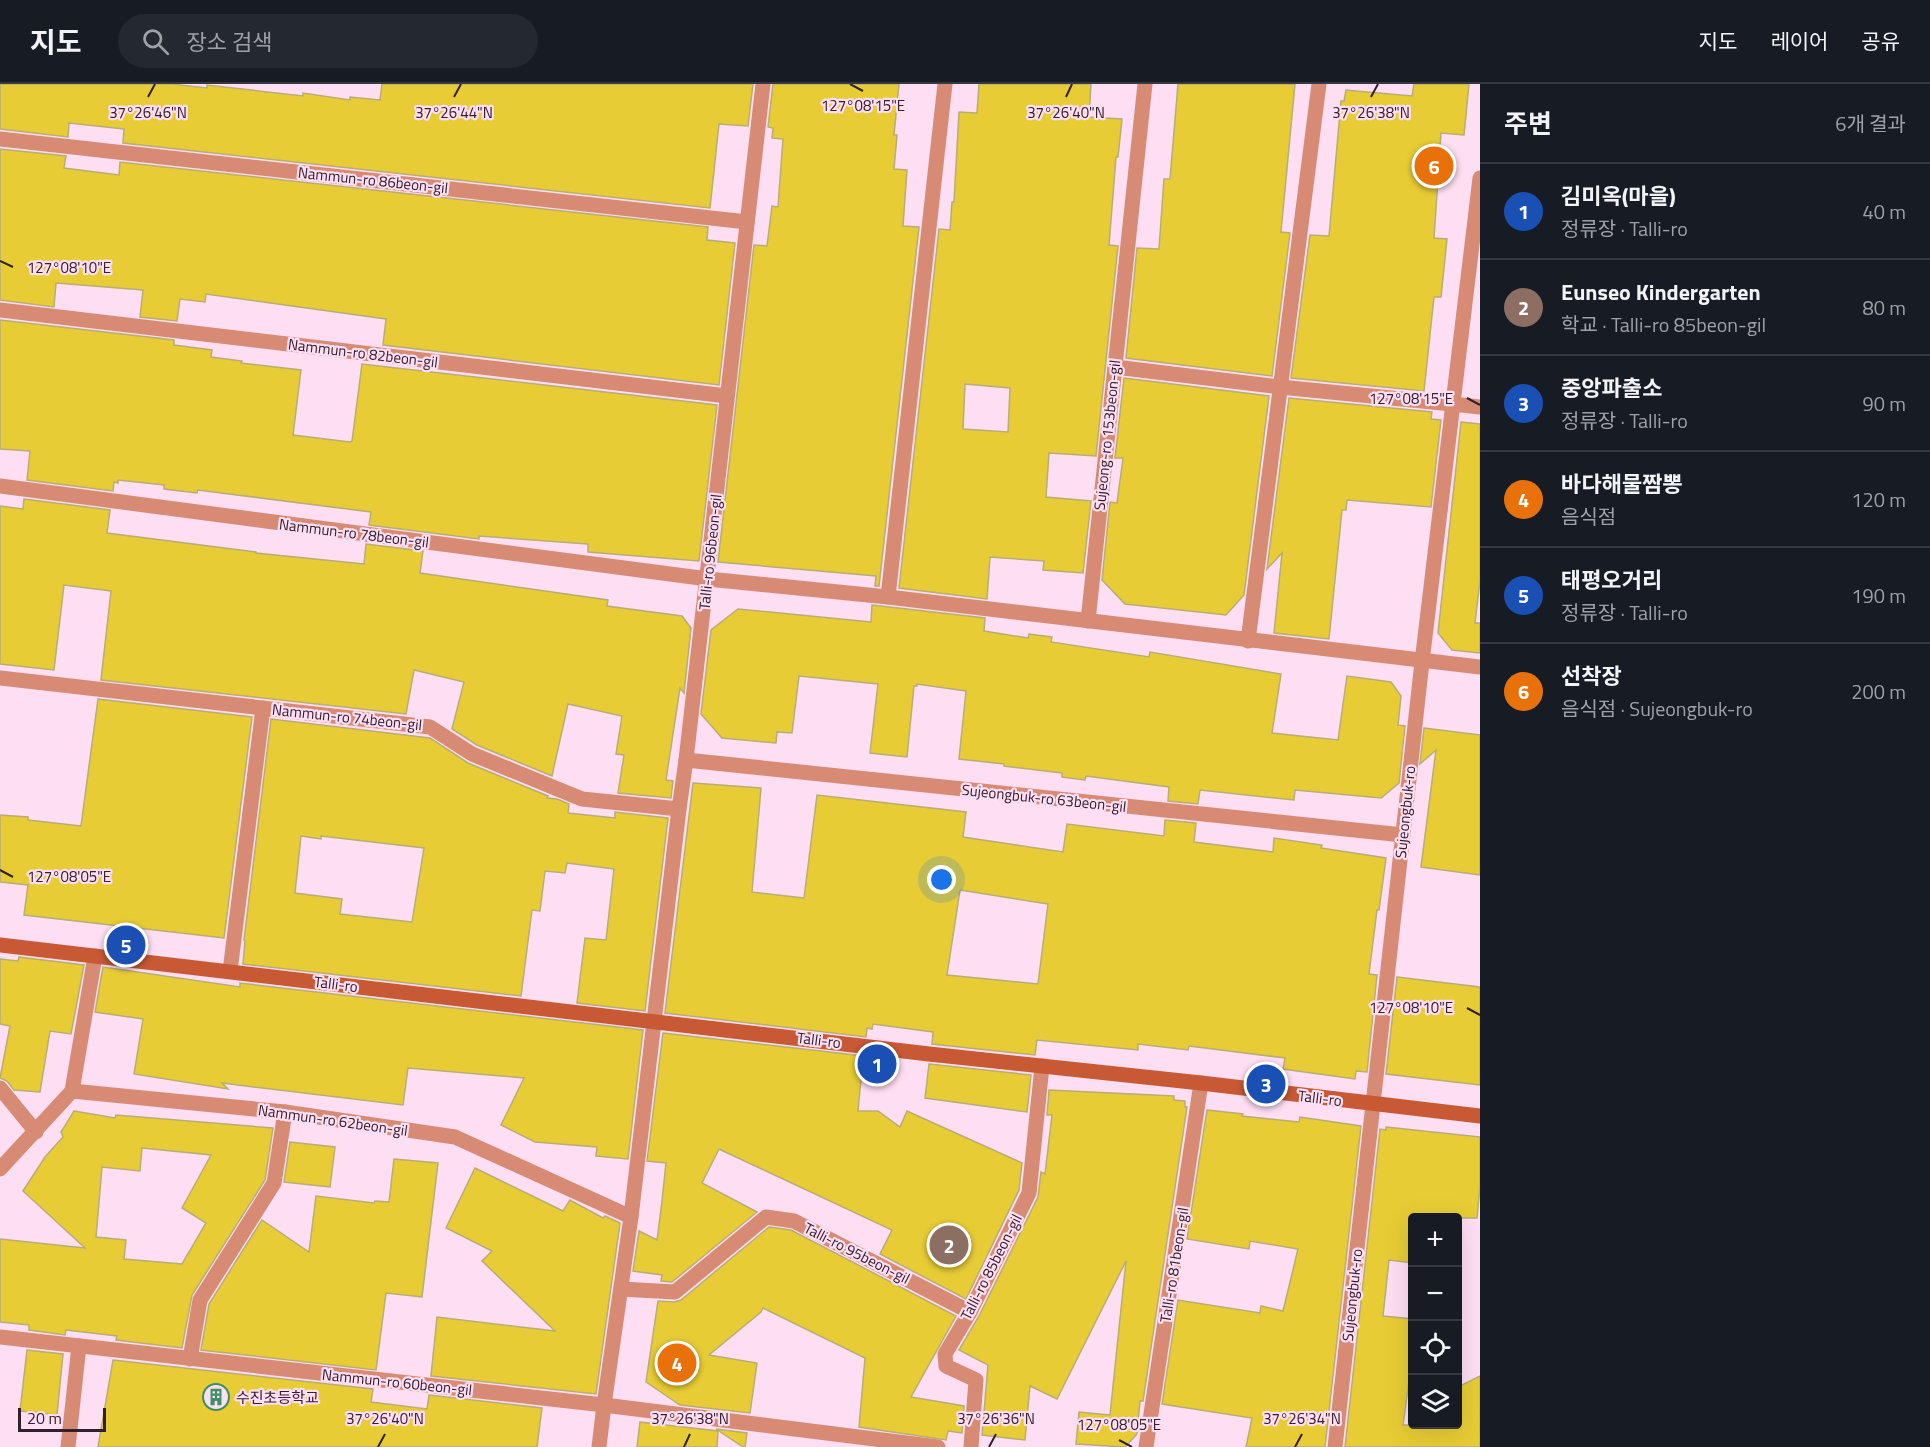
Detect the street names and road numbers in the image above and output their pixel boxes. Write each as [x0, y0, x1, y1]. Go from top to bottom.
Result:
street label: Nammun-ro 86beon-gil [297, 161, 449, 199]
street label: Nammun-ro 82beon-gil [287, 332, 439, 374]
street label: Sujeong-ro 153beon-gil [1088, 359, 1126, 511]
street label: Talli-ro 96beon-gil [692, 493, 728, 611]
street label: Nammun-ro 78beon-gil [278, 512, 430, 554]
street label: Nammun-ro 74beon-gil [271, 698, 423, 736]
street label: Sujeongbuk-ro [1389, 765, 1421, 859]
street label: Sujeongbuk-ro 63beon-gil [961, 778, 1127, 818]
street label: Talli-ro [313, 970, 359, 998]
street label: Talli-ro [796, 1026, 842, 1054]
street label: Talli-ro [1297, 1084, 1343, 1112]
street label: Nammun-ro 62beon-gil [257, 1098, 409, 1142]
street label: Talli-ro 81beon-gil [1154, 1206, 1194, 1324]
street label: Talli-ro 85beon-gil [954, 1210, 1028, 1324]
street label: Talli-ro 95beon-gil [800, 1216, 914, 1290]
street label: Sujeongbuk-ro [1336, 1248, 1368, 1342]
street label: Nammun-ro 60beon-gil [321, 1363, 473, 1401]

